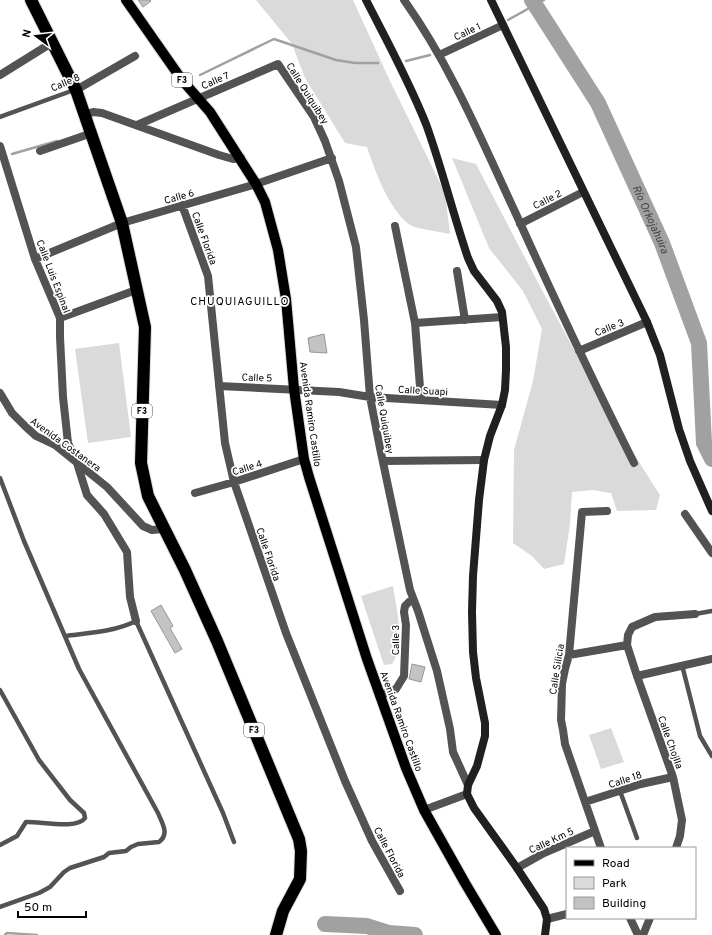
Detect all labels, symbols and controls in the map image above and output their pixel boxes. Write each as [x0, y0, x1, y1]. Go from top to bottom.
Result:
north arrow [16, 16, 56, 56]
street label: Calle 1 [452, 20, 483, 44]
text: N [20, 28, 35, 39]
street label: Calle Quiquibey [283, 61, 331, 127]
street label: Calle 7 [199, 70, 232, 93]
street label: Calle 8 [49, 71, 82, 95]
road number: F3 [172, 73, 192, 87]
water label: Río Orkojahuira [628, 183, 671, 256]
street label: Calle 6 [163, 187, 196, 208]
street label: Calle 2 [531, 188, 564, 213]
street label: Calle Florida [188, 210, 219, 267]
street label: Calle Luis Espinal [33, 238, 73, 315]
district label: CHUQUIAGUILLO [190, 295, 290, 309]
street label: Calle 3 [593, 317, 626, 340]
street label: Avenida Ramiro Castillo [296, 361, 323, 468]
street label: Calle 5 [241, 371, 273, 386]
street label: Calle Quiquibey [371, 384, 396, 455]
street label: Calle Suapi [398, 384, 448, 399]
road number: F3 [132, 404, 152, 418]
street label: Avenida Costanera [27, 415, 103, 475]
street label: Calle 4 [231, 457, 264, 479]
street label: Calle Florida [252, 526, 283, 583]
street label: Calle 3 [390, 625, 403, 655]
street label: Calle Silicia [547, 643, 568, 696]
street label: Avenida Ramiro Castillo [376, 669, 425, 774]
street label: Calle Chojlla [654, 714, 685, 771]
road number: F3 [244, 723, 264, 737]
street label: Calle 18 [607, 769, 644, 792]
street label: Calle Florida [370, 825, 407, 880]
street label: Calle Km 5 [527, 825, 576, 857]
legend [566, 847, 696, 919]
text: Road [602, 856, 630, 872]
text: Park [602, 876, 627, 892]
scale bar [18, 893, 86, 919]
text: Building [602, 896, 646, 912]
text: 50 m [24, 900, 52, 916]

